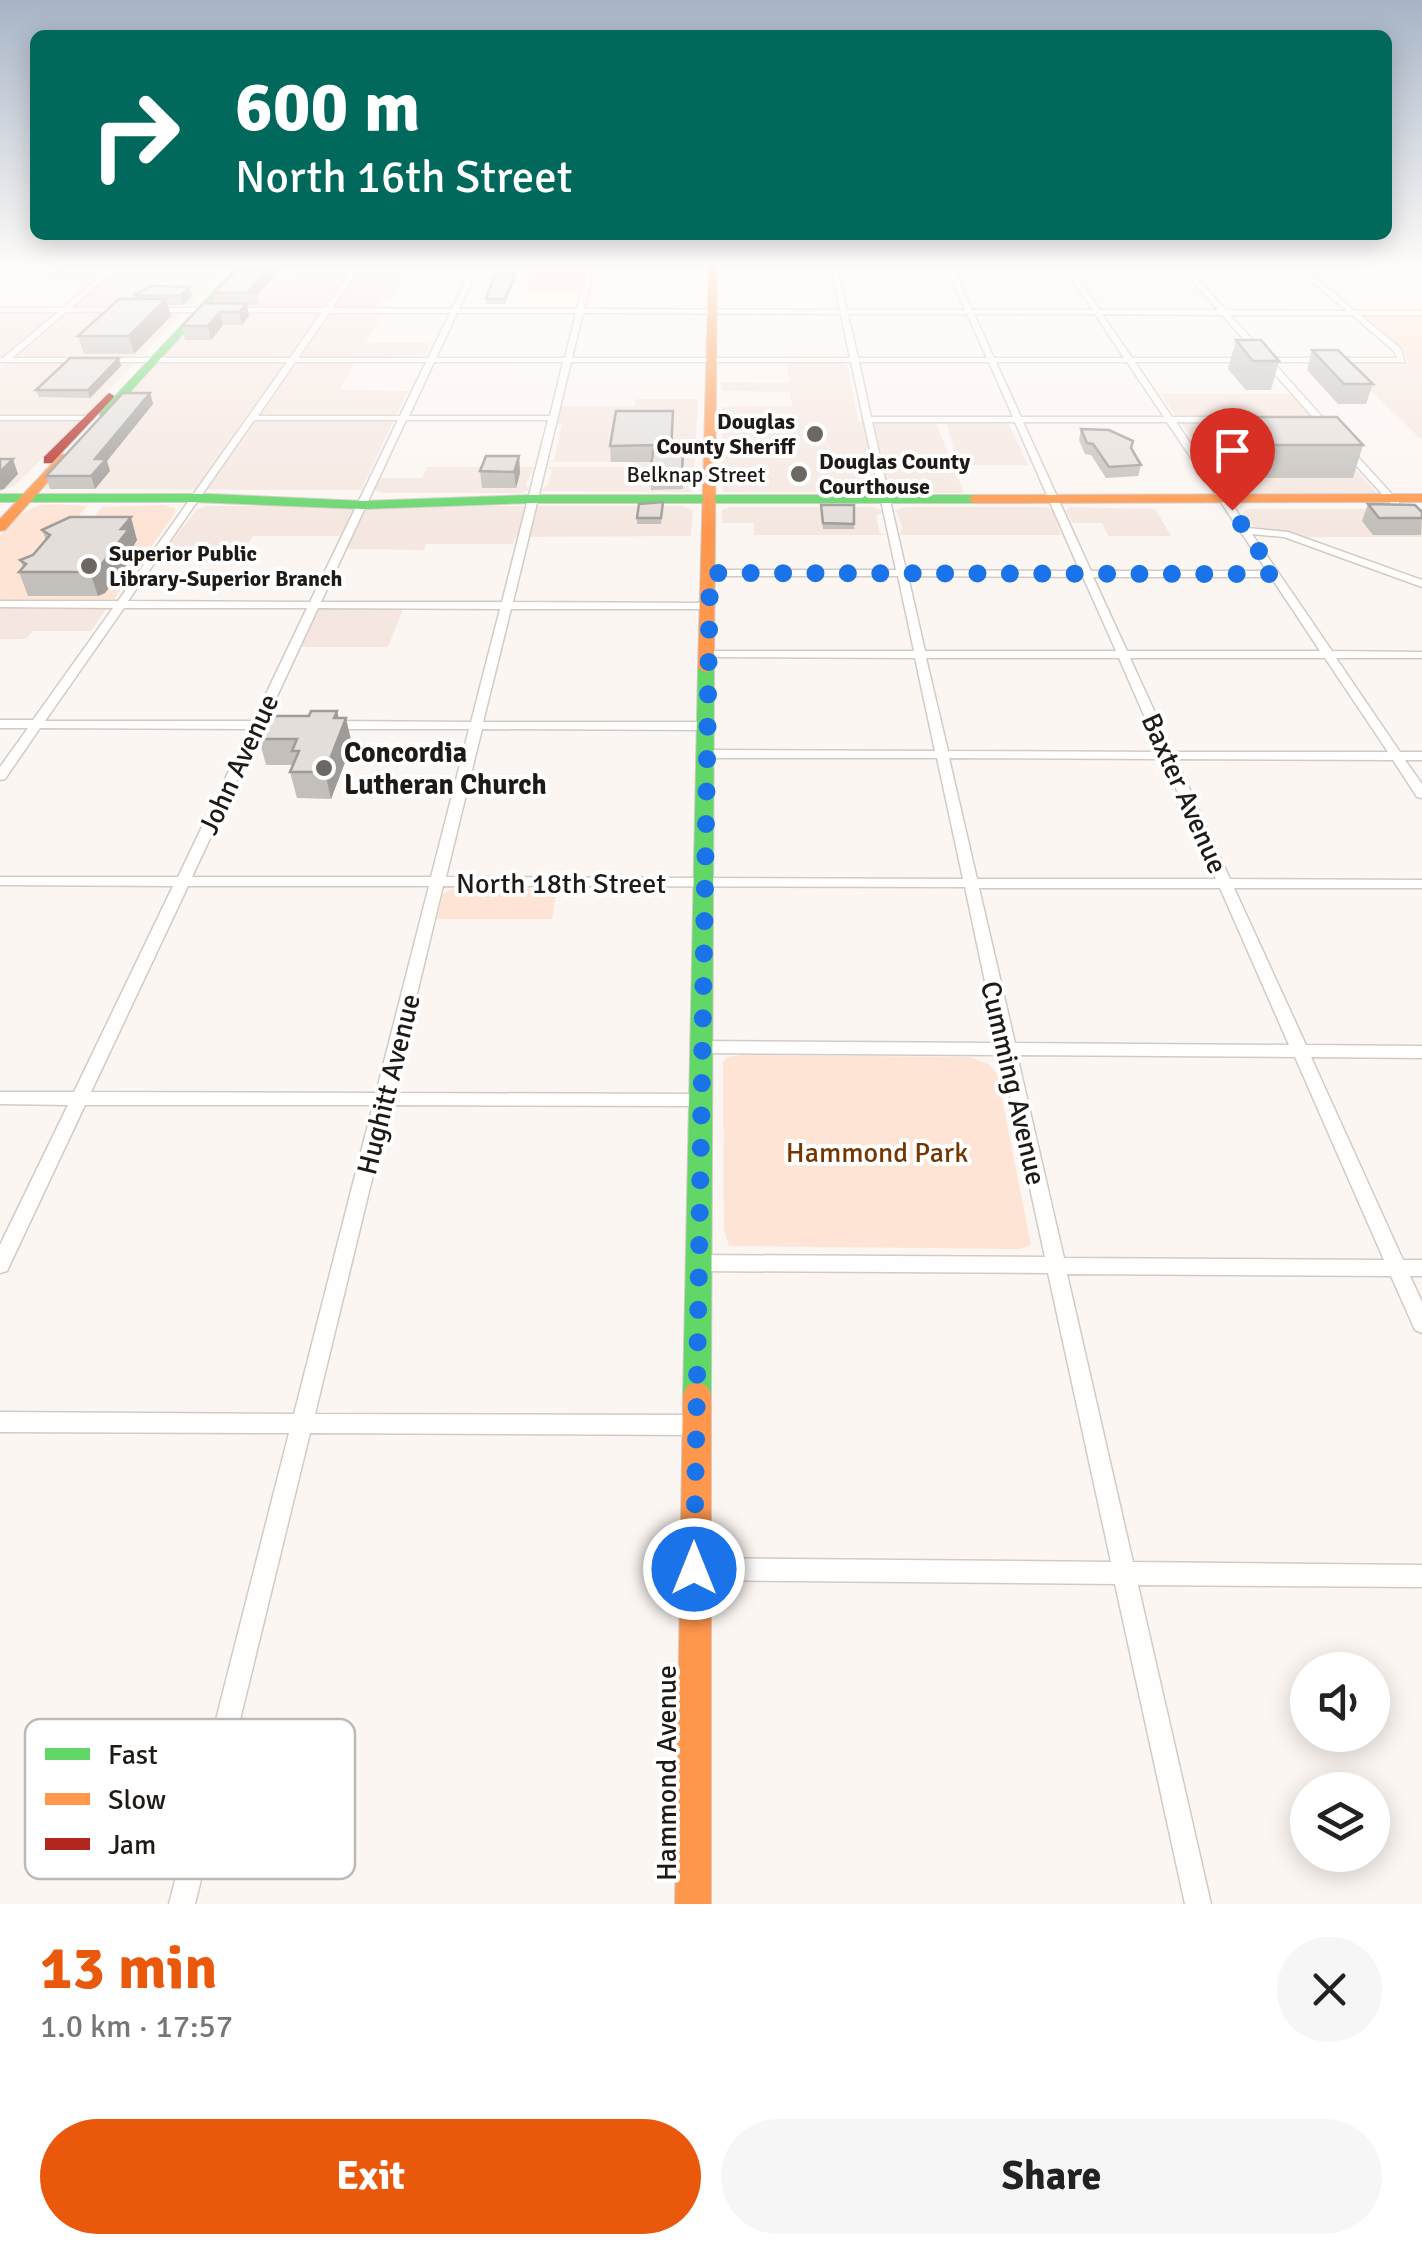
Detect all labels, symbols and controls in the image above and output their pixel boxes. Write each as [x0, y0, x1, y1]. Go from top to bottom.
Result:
text: 600 m [235, 64, 420, 150]
icon: right [70, 70, 200, 200]
text: North 16th Street [235, 150, 573, 205]
place label: Douglas County Sheriff [656, 408, 796, 460]
pin [1190, 408, 1275, 511]
marker: Douglas County Sheriff [804, 423, 826, 445]
icon: arrive [1205, 423, 1260, 478]
place label: Douglas County Courthouse [819, 448, 970, 500]
street label: Belknap Street [627, 461, 766, 488]
marker: Douglas County Courthouse [788, 463, 810, 485]
place label: Superior Public Library-Superior Branch [109, 540, 343, 592]
marker: Superior Public Library-Superior Branch [78, 555, 100, 577]
street label: John Avenue [192, 689, 286, 840]
street label: Baxter Avenue [1134, 708, 1235, 879]
place label: Concordia Lutheran Church [344, 736, 547, 802]
marker: Concordia Lutheran Church [313, 757, 335, 779]
street label: North 18th Street [456, 867, 666, 901]
street label: Cumming Avenue [973, 978, 1053, 1188]
street label: Hughitt Avenue [350, 990, 428, 1178]
park label: Hammond Park [786, 1136, 968, 1170]
position arrow [642, 1517, 746, 1621]
map controls [1290, 1652, 1390, 1872]
button: sound [1290, 1652, 1390, 1752]
street label: Hammond Avenue [650, 1665, 684, 1881]
legend [25, 1719, 355, 1879]
text: Fast [108, 1738, 158, 1772]
button: layers [1290, 1772, 1390, 1872]
text: Slow [108, 1783, 166, 1817]
text: Jam [108, 1828, 156, 1862]
text: 13 min [40, 1932, 217, 2006]
button: close [1277, 1937, 1382, 2042]
text: 1.0 km · 17:57 [40, 2007, 233, 2046]
button: Exit [40, 2119, 701, 2234]
button: Share [721, 2119, 1382, 2234]

